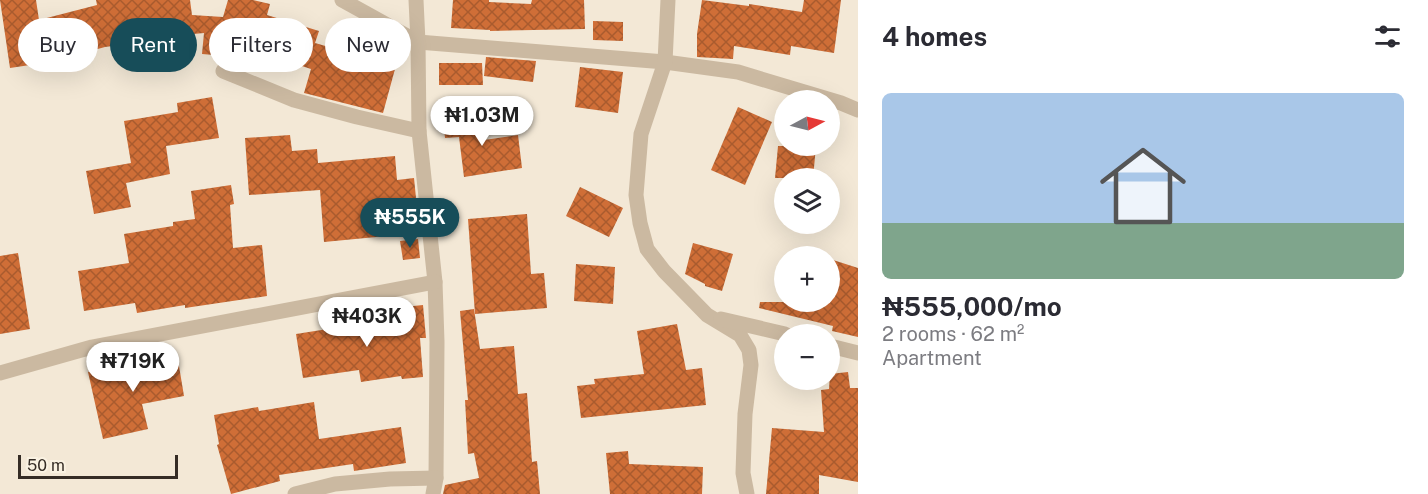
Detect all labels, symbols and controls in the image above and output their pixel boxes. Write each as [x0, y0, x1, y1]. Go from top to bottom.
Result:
chip: Buy [18, 18, 98, 72]
chip: Rent [110, 18, 197, 72]
chip: Filters [209, 18, 313, 72]
chip: New [325, 18, 411, 72]
icon: filters [1371, 20, 1404, 53]
text: 4 homes [882, 21, 987, 52]
north arrow [774, 90, 840, 156]
map controls [774, 90, 840, 390]
pin: ₦1.03M [433, 96, 531, 147]
text: ₦1.03M [444, 103, 520, 127]
icon: home [1089, 132, 1197, 240]
button: layers [774, 168, 840, 234]
pin: ₦555K [368, 198, 452, 249]
text: ₦555K [374, 205, 446, 229]
button: + [774, 246, 840, 312]
text: ₦555,000/mo [882, 291, 1062, 322]
pin: ₦403K [325, 297, 409, 348]
text: ₦403K [332, 304, 402, 328]
text: 2 rooms · 62 m² [882, 322, 1024, 346]
button: − [774, 324, 840, 390]
pin: ₦719K [91, 342, 175, 393]
text: Apartment [882, 346, 982, 370]
text: ₦719K [100, 349, 166, 373]
scale bar [18, 452, 178, 480]
text: 50 m [27, 456, 65, 475]

